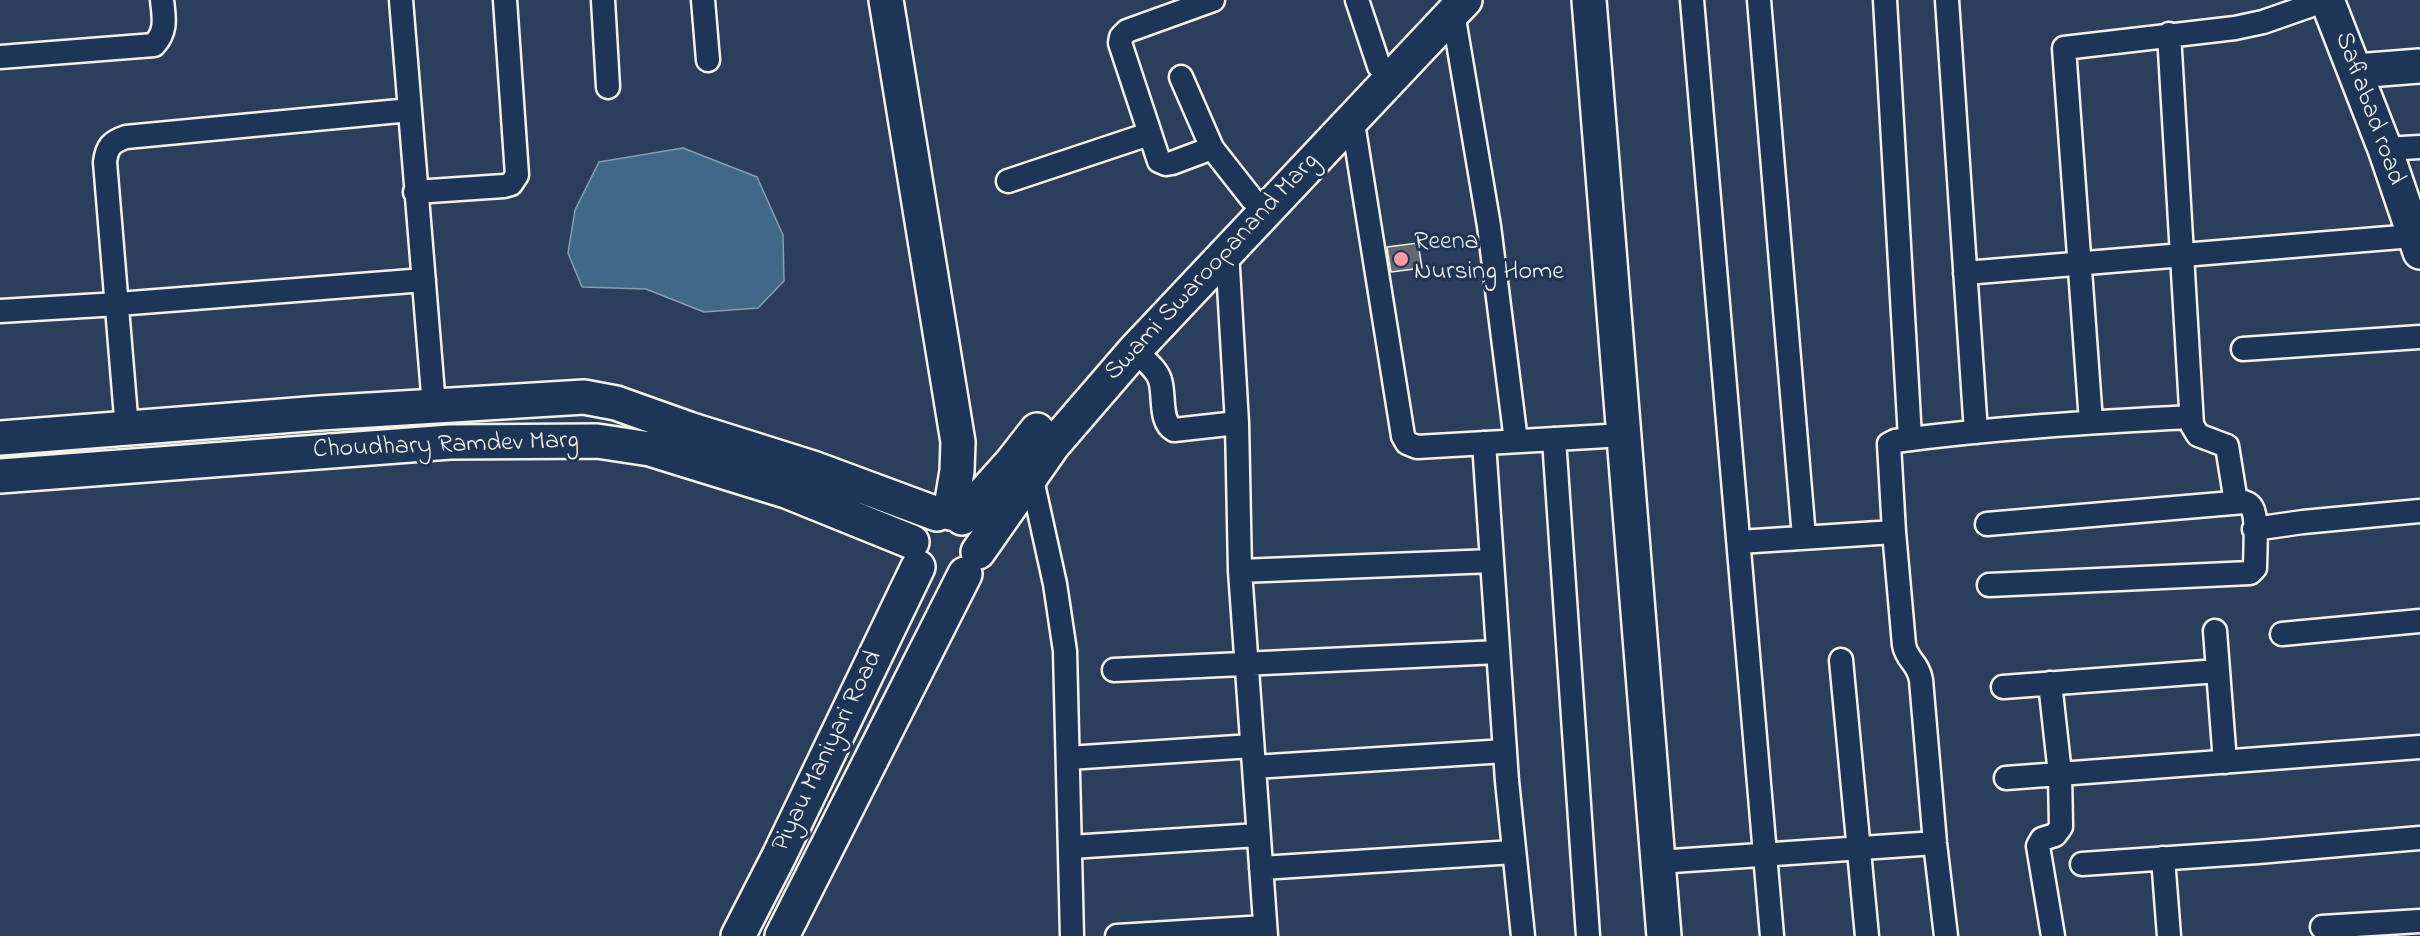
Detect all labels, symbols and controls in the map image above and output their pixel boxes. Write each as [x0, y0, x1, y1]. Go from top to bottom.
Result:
street label: Safiabad road [2326, 28, 2410, 190]
street label: Swami Swaroopanand Marg [1099, 147, 1327, 389]
place label: Reena Nursing Home [1414, 228, 1564, 290]
marker: Reena Nursing Home [1392, 250, 1410, 268]
street label: Choudhary Ramdev Marg [313, 427, 579, 467]
street label: Piyau Maniyari Road [767, 646, 891, 858]

